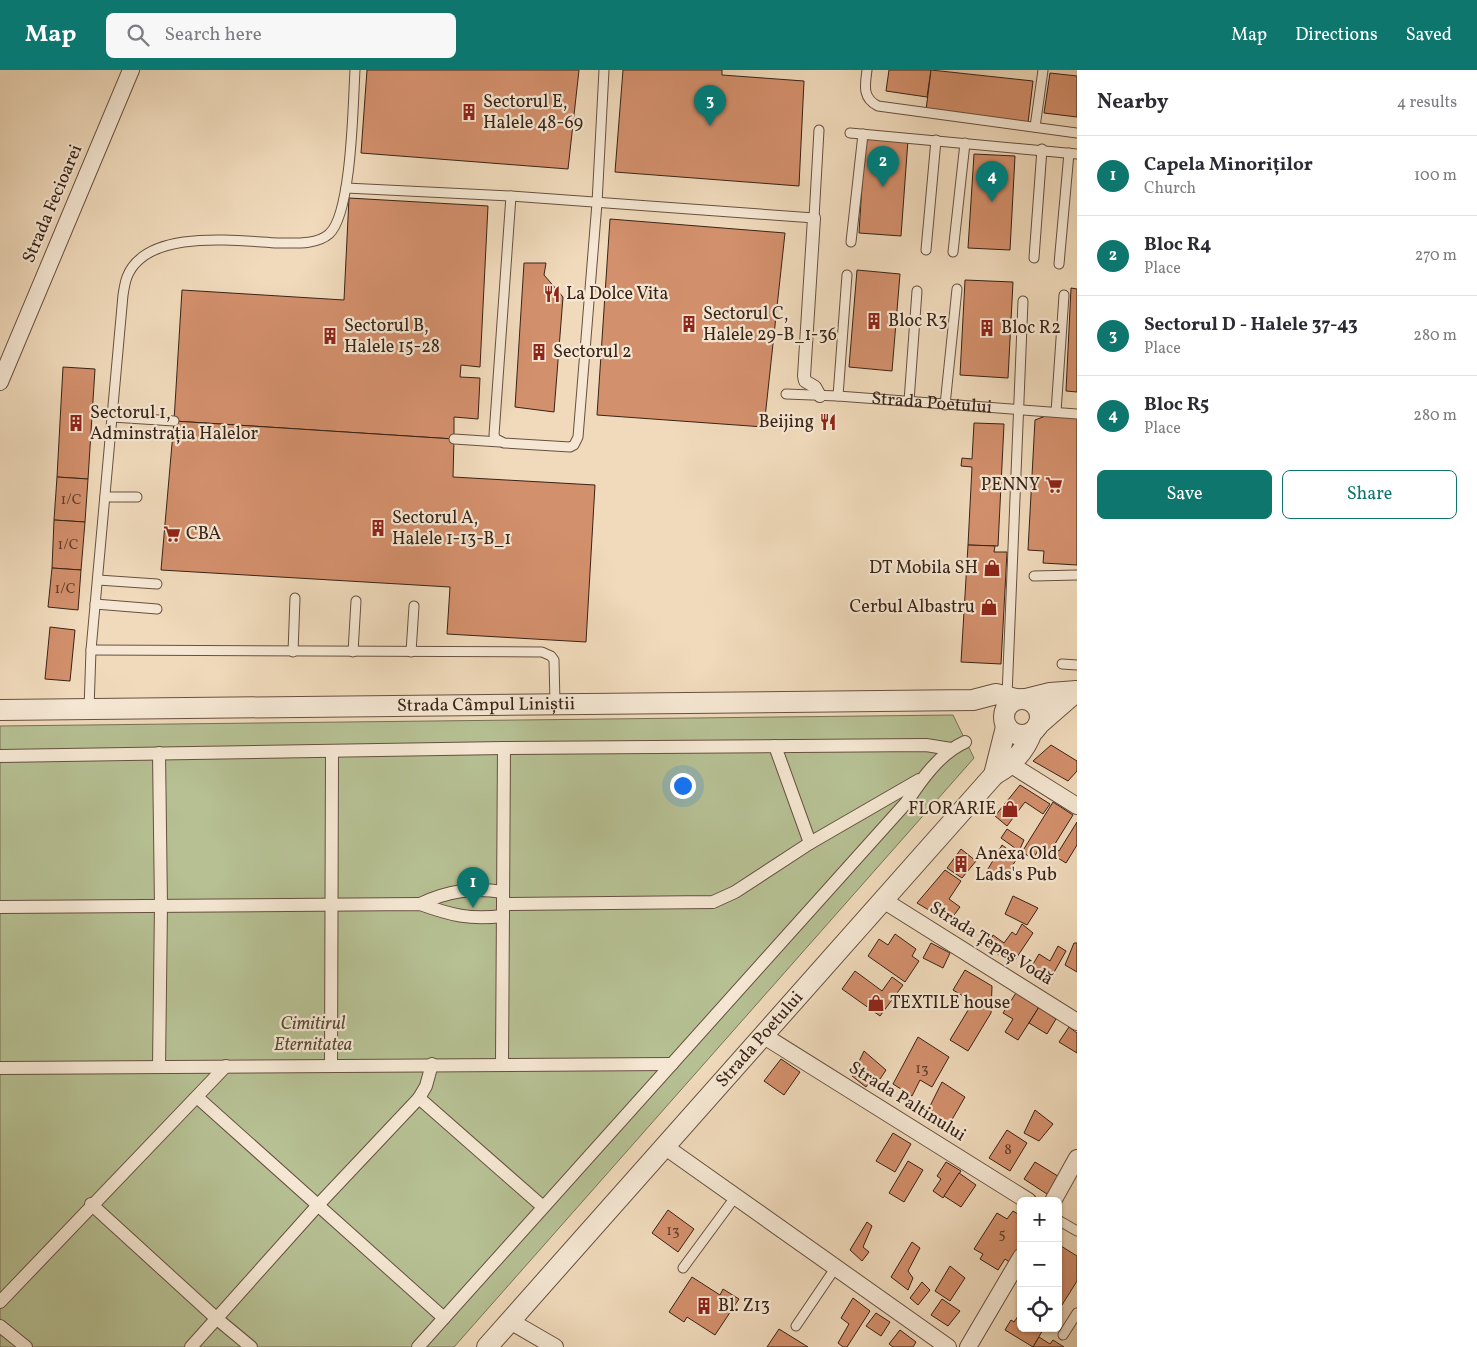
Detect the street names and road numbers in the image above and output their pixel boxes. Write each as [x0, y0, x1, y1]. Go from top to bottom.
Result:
street label: Strada Fecioarei [17, 141, 89, 267]
street label: Strada Poetului [870, 386, 993, 420]
street label: Strada Câmpul Liniștii [397, 692, 575, 718]
street label: Strada Țepeș Vodă [924, 896, 1058, 992]
street label: Strada Poetului [710, 986, 809, 1093]
street label: Strada Paltinului [844, 1056, 970, 1148]

